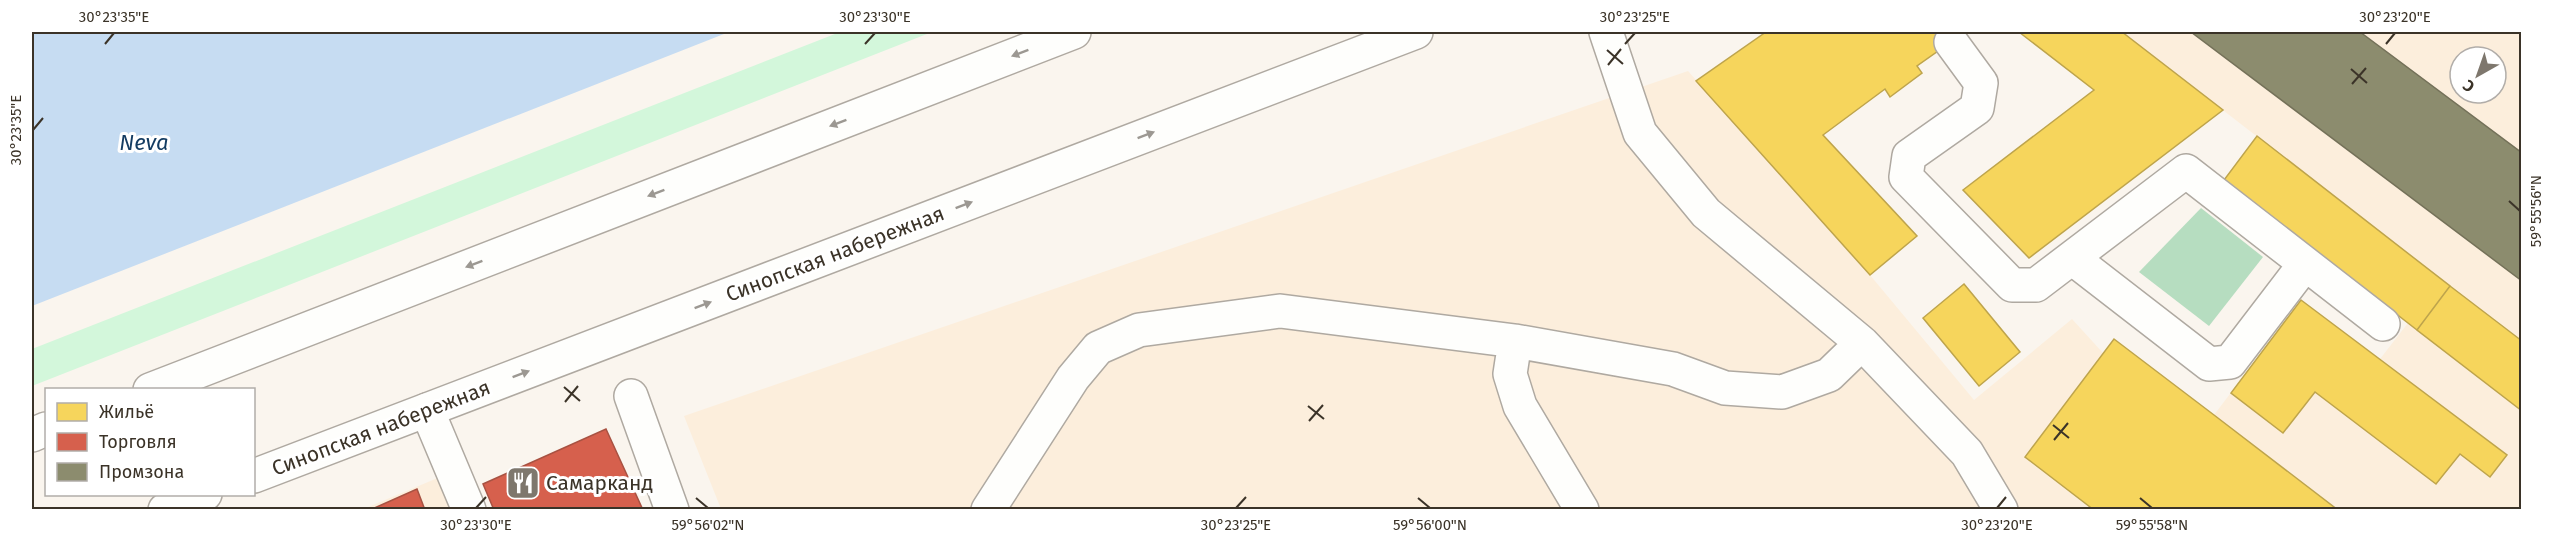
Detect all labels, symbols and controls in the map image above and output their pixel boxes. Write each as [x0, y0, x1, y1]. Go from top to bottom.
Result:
text: 30°23'35"E [79, 8, 149, 26]
text: 30°23'30"E [839, 8, 911, 26]
text: 30°23'25"E [1600, 8, 1670, 26]
text: 30°23'20"E [2359, 8, 2431, 26]
north arrow [2448, 45, 2508, 105]
one-way arrow [1011, 48, 1029, 58]
text: С [2458, 75, 2478, 96]
text: 30°23'35"E [7, 95, 25, 165]
one-way arrow [829, 119, 847, 128]
water label: Neva [119, 129, 169, 156]
one-way arrow [1137, 130, 1155, 139]
text: 59°55'56"N [2527, 175, 2545, 247]
one-way arrow [647, 189, 665, 199]
street label: Синопская набережная [722, 200, 948, 308]
one-way arrow [955, 200, 973, 209]
one-way arrow [465, 259, 483, 269]
one-way arrow [694, 299, 712, 309]
one-way arrow [512, 369, 530, 379]
street label: Синопская набережная [268, 374, 494, 482]
legend [45, 388, 255, 496]
text: Жильё [99, 401, 154, 423]
text: Торговля [99, 431, 177, 453]
text: Промзона [99, 461, 184, 483]
restaurant icon: Самарканд [505, 465, 541, 501]
place label: Самарканд [546, 470, 653, 496]
text: 30°23'30"E [440, 516, 512, 534]
text: 59°56'02"N [671, 516, 745, 534]
text: 30°23'25"E [1201, 516, 1271, 534]
text: 59°56'00"N [1393, 516, 1467, 534]
text: 30°23'20"E [1961, 516, 2033, 534]
text: 59°55'58"N [2116, 516, 2188, 534]

